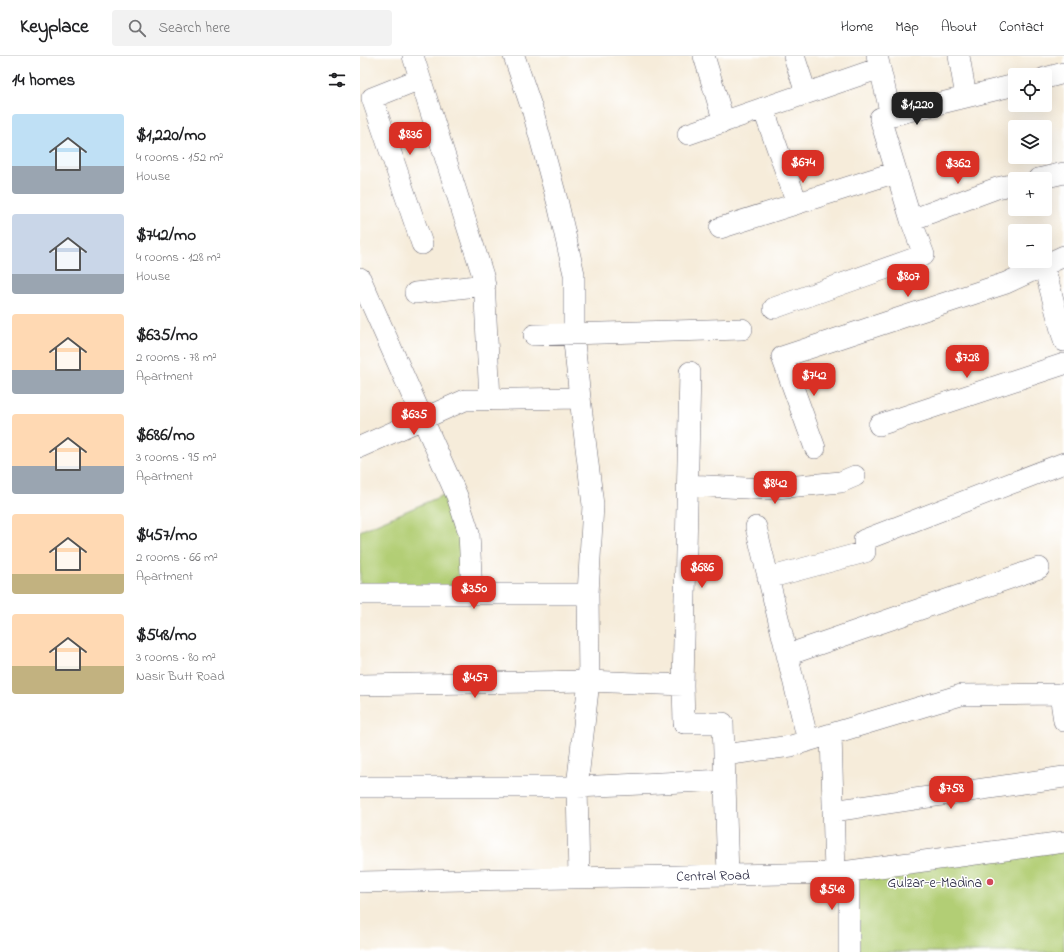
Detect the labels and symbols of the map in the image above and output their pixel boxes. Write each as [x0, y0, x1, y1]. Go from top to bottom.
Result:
pin: $1,220 [884, 92, 950, 126]
pin: $836 [386, 122, 434, 156]
pin: $674 [779, 150, 827, 184]
pin: $362 [934, 151, 982, 185]
pin: $807 [884, 264, 932, 298]
pin: $728 [943, 345, 991, 379]
pin: $742 [790, 363, 838, 397]
pin: $635 [390, 402, 438, 436]
pin: $842 [751, 471, 799, 505]
pin: $686 [678, 555, 726, 589]
pin: $350 [450, 576, 498, 610]
pin: $457 [451, 665, 499, 699]
pin: $758 [927, 776, 975, 810]
street label: Central Road [676, 865, 750, 888]
place label: Gulzar-e-Madina [887, 873, 982, 894]
pin: $548 [808, 877, 856, 911]
marker: Gulzar-e-Madina [985, 877, 995, 887]

